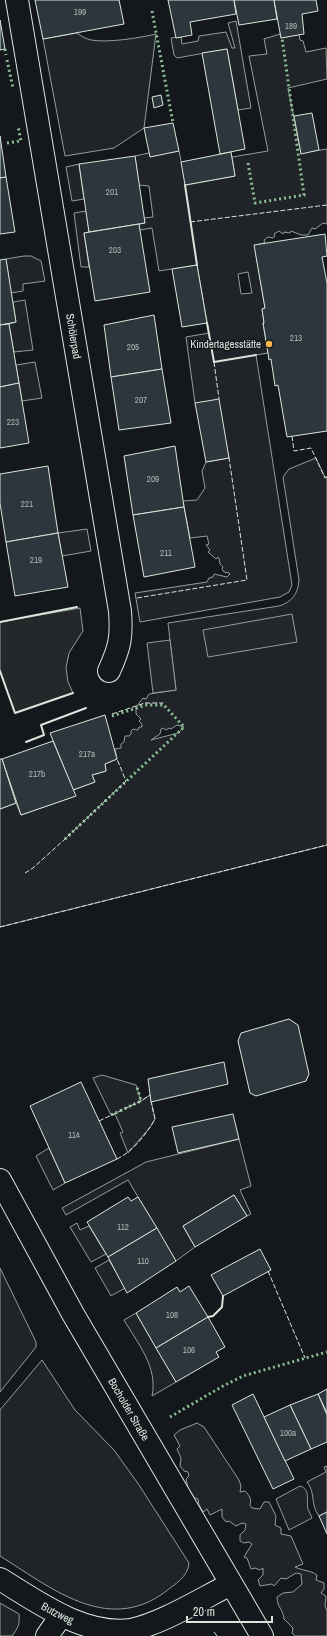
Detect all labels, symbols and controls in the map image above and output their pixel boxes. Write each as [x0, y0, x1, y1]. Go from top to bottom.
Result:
house number: 199 [74, 6, 86, 18]
house number: 189 [285, 20, 297, 32]
house number: 201 [106, 186, 118, 198]
house number: 203 [109, 244, 121, 256]
street label: Schölerpad [63, 313, 84, 360]
house number: 213 [290, 332, 302, 344]
place label: Kindertagesstätte [190, 337, 261, 351]
marker: Kindertagesstätte [264, 339, 274, 349]
house number: 205 [127, 341, 139, 353]
house number: 207 [135, 394, 147, 406]
house number: 223 [7, 416, 19, 428]
house number: 209 [147, 473, 159, 485]
house number: 221 [21, 498, 33, 510]
house number: 211 [160, 547, 172, 559]
house number: 219 [30, 554, 42, 566]
house number: 217a [79, 748, 95, 760]
house number: 217b [29, 768, 45, 780]
house number: 114 [68, 1129, 80, 1141]
house number: 112 [117, 1221, 129, 1233]
house number: 110 [137, 1255, 149, 1267]
house number: 108 [166, 1309, 178, 1321]
house number: 106 [183, 1344, 195, 1356]
street label: Bocholder Straße [105, 1375, 153, 1443]
house number: 100a [280, 1427, 296, 1439]
scale bar [187, 1598, 272, 1624]
street label: Butzweg [39, 1599, 76, 1627]
text: 20 m [193, 1604, 215, 1620]

